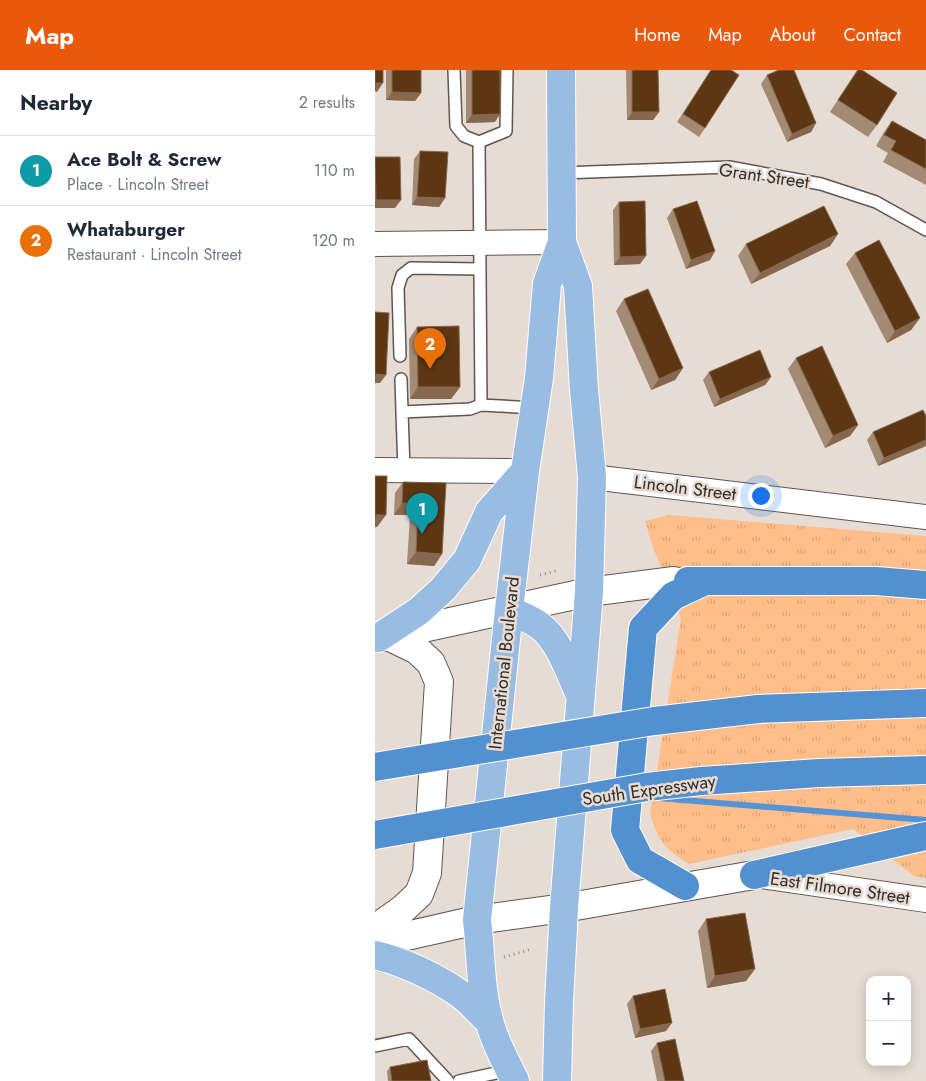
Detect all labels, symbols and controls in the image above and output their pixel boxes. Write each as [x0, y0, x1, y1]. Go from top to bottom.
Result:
text: Map [25, 18, 74, 53]
text: Home [634, 22, 680, 48]
text: Map [708, 22, 742, 48]
text: About [770, 22, 815, 48]
text: Contact [843, 22, 901, 48]
text: Nearby [20, 88, 92, 118]
text: 2 results [299, 91, 355, 114]
text: Ace Bolt & Screw [67, 146, 221, 173]
street label: Grant Street [717, 157, 811, 195]
text: 1 [32, 159, 40, 182]
text: 110 m [314, 159, 355, 182]
text: Place · Lincoln Street [67, 173, 209, 196]
text: Whataburger [67, 216, 185, 243]
text: 2 [31, 229, 41, 252]
text: 120 m [312, 229, 355, 252]
text: Restaurant · Lincoln Street [67, 243, 242, 266]
pin: 2 [414, 328, 446, 369]
street label: Lincoln Street [632, 469, 738, 507]
your location [748, 483, 774, 509]
pin: 1 [406, 493, 438, 534]
street label: International Boulevard [482, 575, 526, 751]
street label: South Expressway [581, 768, 717, 812]
street label: East Filmore Street [769, 865, 912, 911]
map controls [866, 976, 911, 1066]
button: + [866, 976, 911, 1021]
button: − [866, 1021, 911, 1066]

